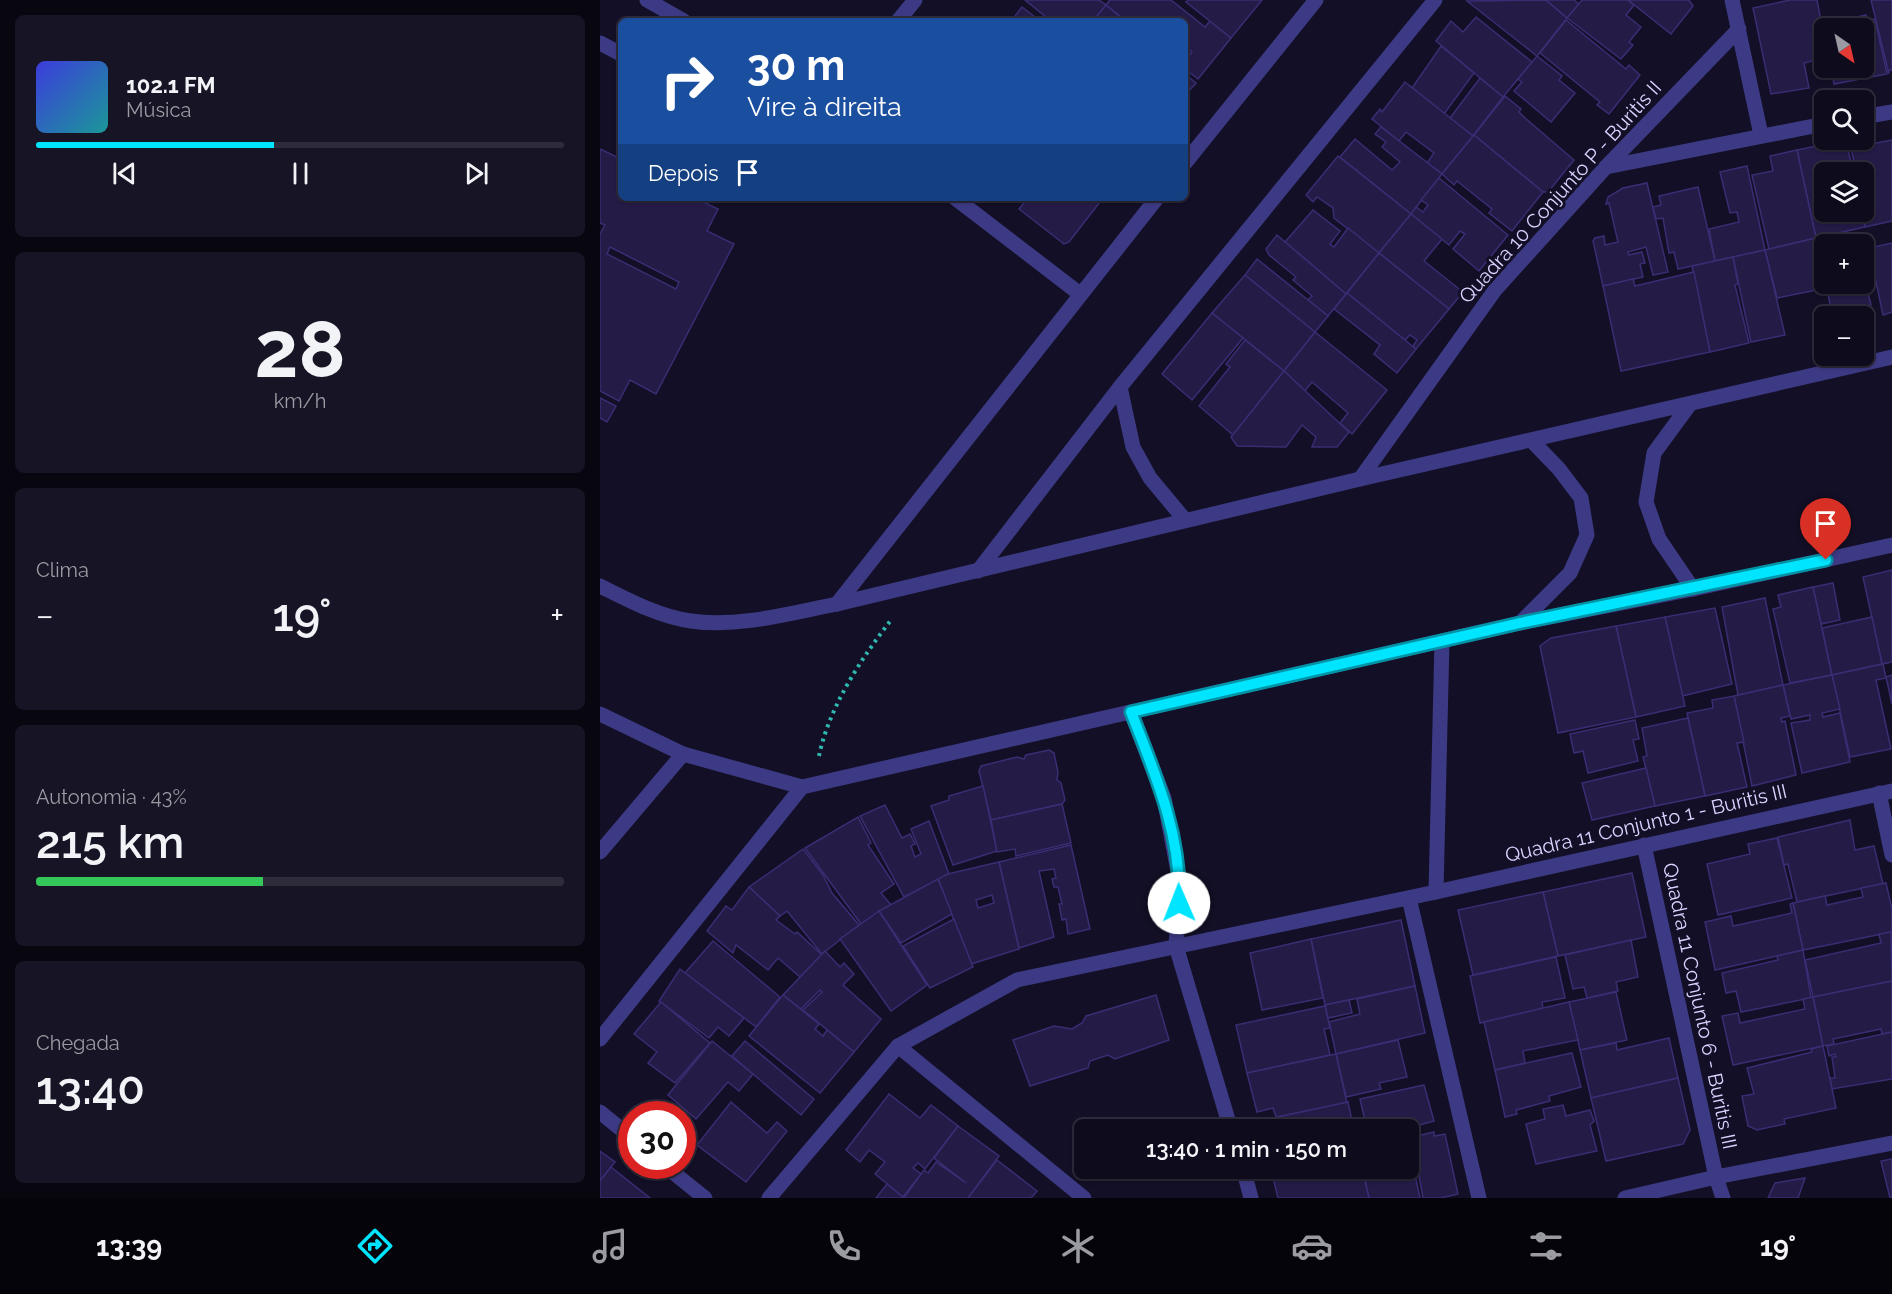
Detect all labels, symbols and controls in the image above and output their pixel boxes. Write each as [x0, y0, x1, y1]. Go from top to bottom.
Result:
north arrow [1814, 18, 1874, 78]
map controls [1814, 18, 1874, 366]
text: 30 m [747, 41, 845, 90]
icon: right [648, 42, 726, 120]
text: 102.1 FM [126, 72, 216, 98]
street label: Quadra 10 Conjunto P - Buritis II [1454, 76, 1666, 308]
button: search [1814, 90, 1874, 150]
text: Vire à direita [747, 91, 902, 122]
text: Música [126, 98, 191, 122]
icon: arrive [731, 156, 764, 189]
icon: previous [108, 157, 141, 190]
icon: pause [284, 157, 317, 190]
icon: next [460, 157, 493, 190]
text: Depois [648, 160, 719, 186]
button: layers [1814, 162, 1874, 222]
button: + [1814, 234, 1874, 294]
text: 28 [254, 304, 346, 395]
button: − [1814, 306, 1874, 366]
text: km/h [274, 389, 326, 413]
pin [1800, 498, 1851, 560]
icon: arrive [1809, 507, 1842, 540]
text: Clima [36, 558, 89, 582]
text: 19° [273, 589, 331, 642]
text: − [36, 596, 54, 635]
text: + [550, 596, 564, 635]
street label: Quadra 11 Conjunto 1 - Buritis III [1503, 779, 1789, 867]
text: Autonomia · 43% [36, 785, 187, 809]
text: 215 km [36, 816, 184, 869]
street label: Quadra 11 Conjunto 6 - Buritis III [1658, 861, 1742, 1151]
position arrow [1147, 871, 1211, 935]
text: Chegada [36, 1031, 120, 1055]
text: 13:40 [36, 1062, 145, 1115]
speed limit sign: 30 [618, 1101, 696, 1179]
text: 13:40 · 1 min · 150 m [1146, 1136, 1347, 1162]
icon: directions [354, 1225, 396, 1267]
icon: music [589, 1225, 631, 1267]
icon: phone [823, 1225, 865, 1267]
icon: climate [1057, 1225, 1099, 1267]
icon: car [1291, 1225, 1333, 1267]
icon: filters [1525, 1225, 1567, 1267]
text: 13:39 [96, 1231, 162, 1262]
text: 19° [1760, 1231, 1796, 1262]

